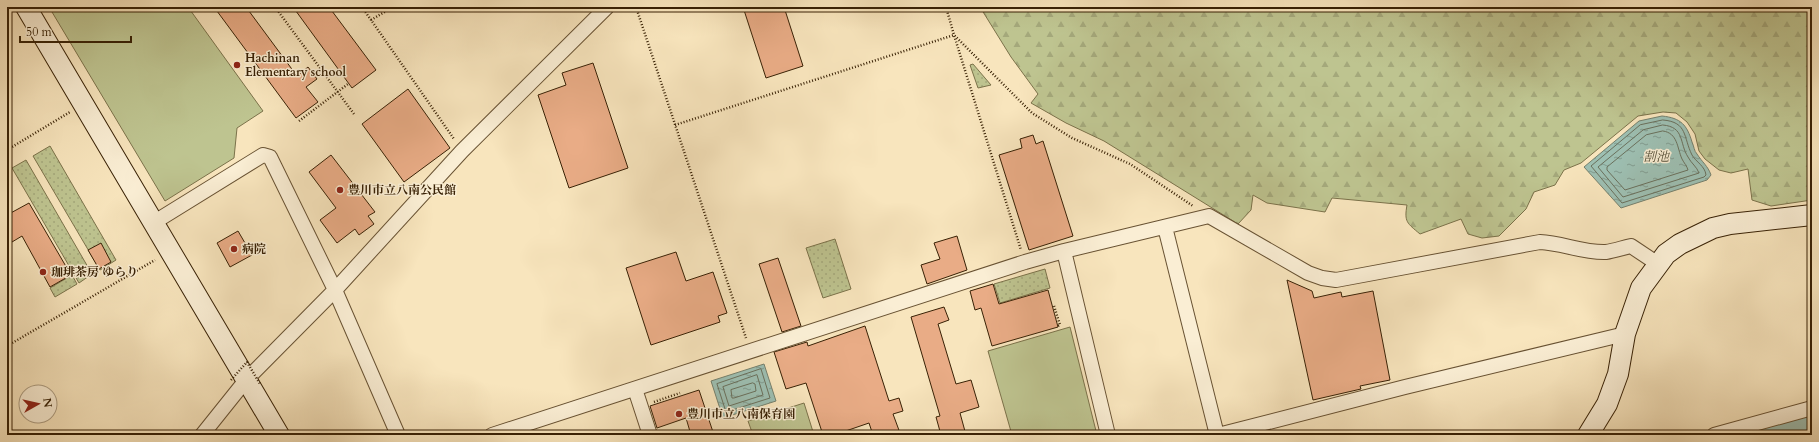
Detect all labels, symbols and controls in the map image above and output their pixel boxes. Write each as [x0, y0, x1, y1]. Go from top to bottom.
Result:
scale bar [20, 18, 131, 44]
text: 50 m [26, 24, 53, 40]
place label: Hachinan Elementary school [245, 50, 347, 80]
marker: Hachinan Elementary school [232, 60, 242, 70]
water label: 割池 [1643, 148, 1671, 166]
place label: 豊川市立八南公民館 [348, 182, 456, 198]
marker: 豊川市立八南公民館 [335, 185, 345, 195]
place label: 病院 [242, 241, 266, 257]
marker: 病院 [229, 244, 239, 254]
place label: 珈琲茶房 ゆらり [51, 264, 138, 280]
marker: 珈琲茶房 ゆらり [38, 267, 48, 277]
north arrow [18, 384, 58, 424]
text: N [39, 397, 56, 409]
place label: 豊川市立八南保育園 [687, 406, 795, 422]
marker: 豊川市立八南保育園 [674, 409, 684, 419]

